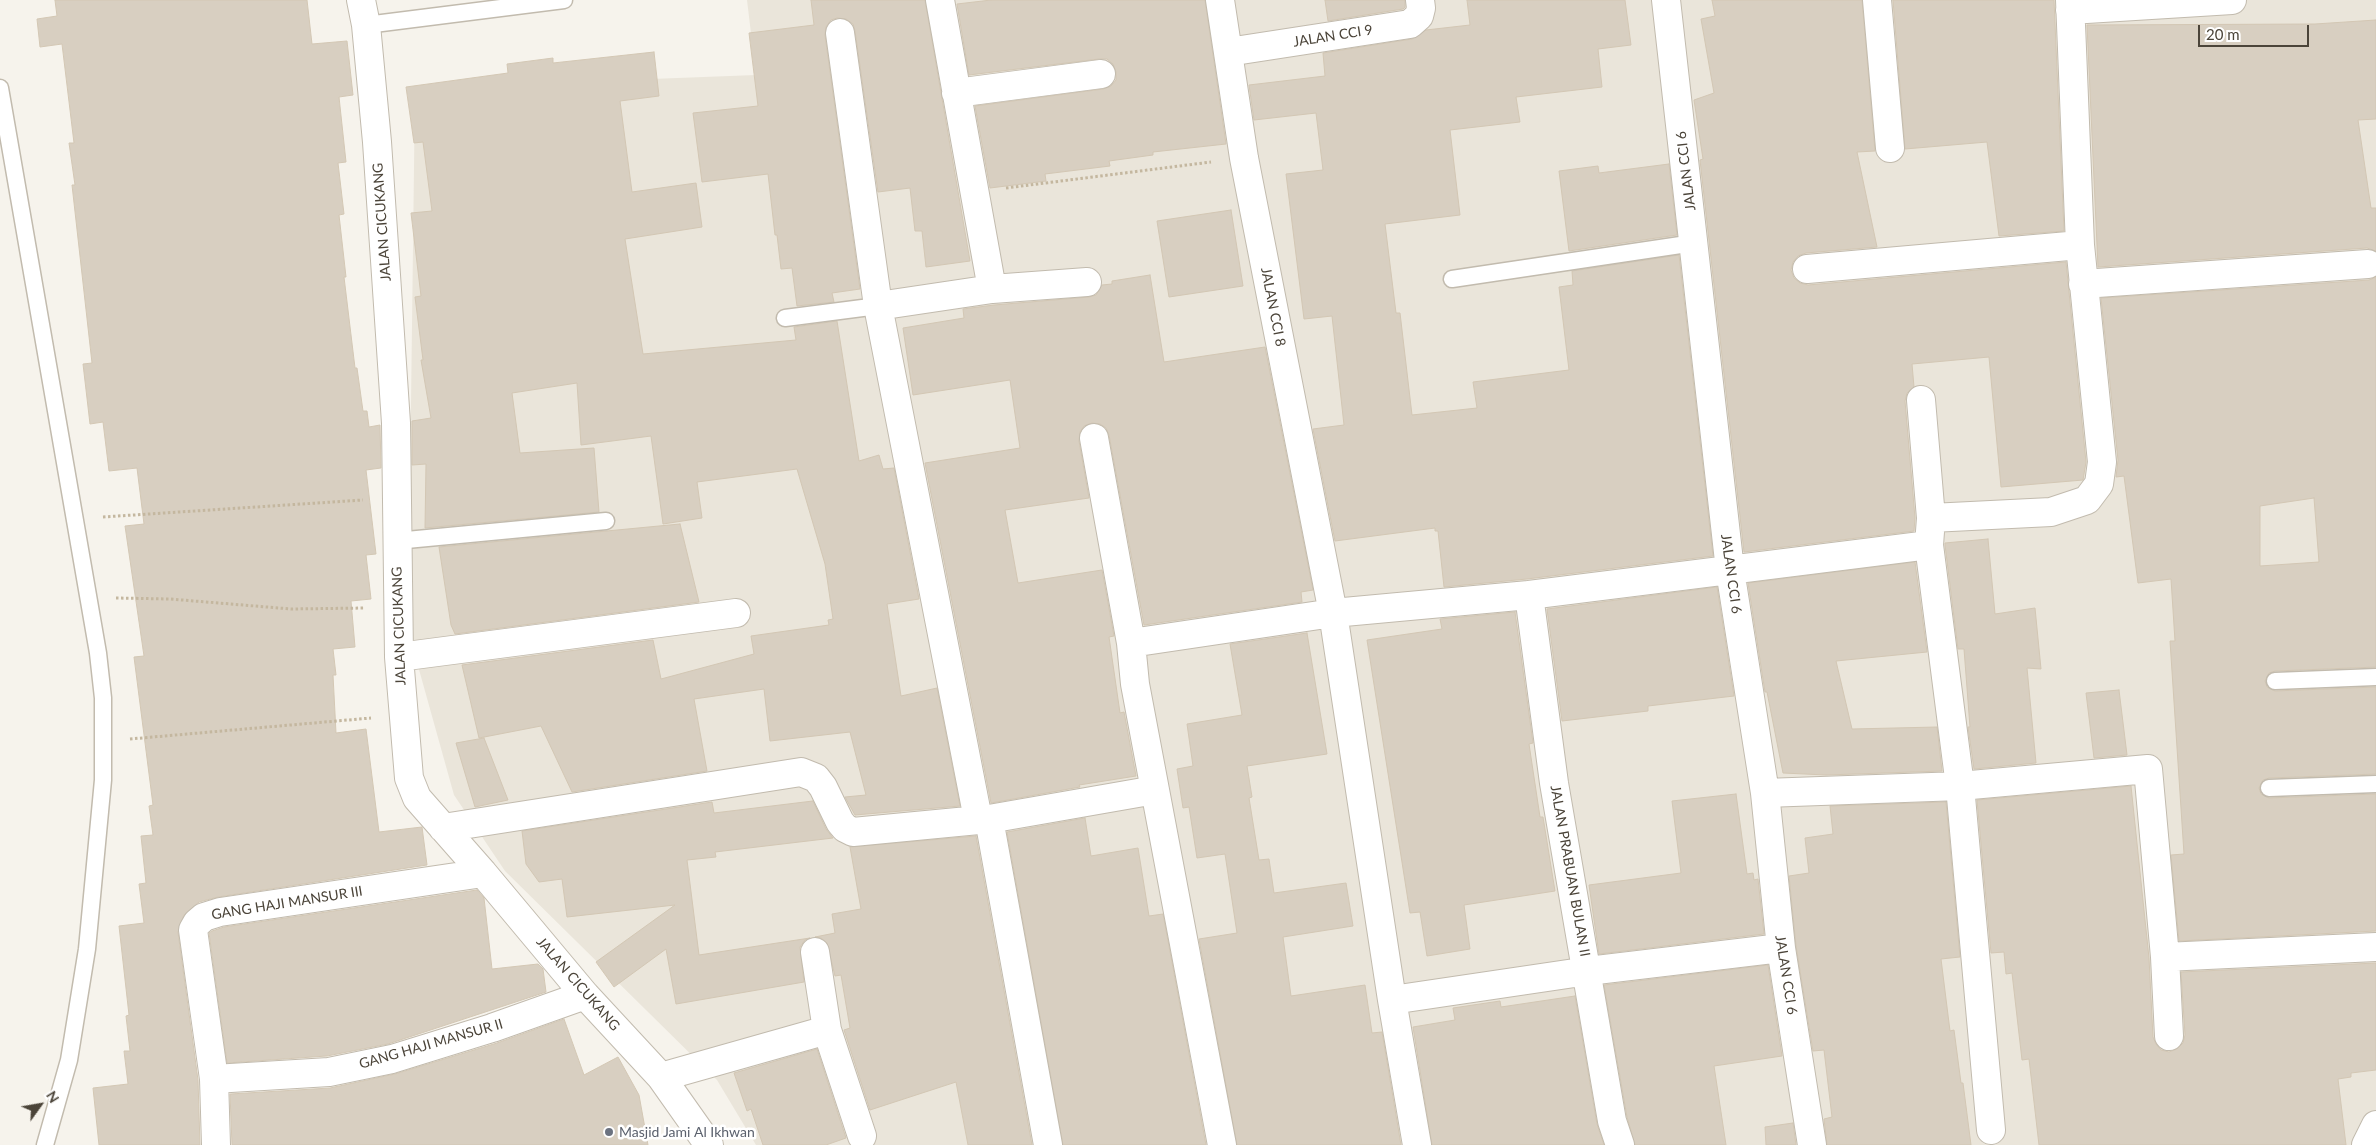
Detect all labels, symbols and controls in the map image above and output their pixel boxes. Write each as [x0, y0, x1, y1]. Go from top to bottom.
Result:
scale bar [2201, 15, 2312, 47]
street label: JALAN CCI 9 [1292, 21, 1374, 51]
text: 20 m [2206, 25, 2240, 43]
street label: JALAN CCI 6 [1673, 130, 1699, 212]
street label: JALAN CICUKANG [369, 162, 395, 282]
street label: JALAN CCI 8 [1257, 266, 1289, 348]
street label: JALAN CCI 6 [1717, 533, 1745, 615]
street label: JALAN CICUKANG [389, 566, 409, 686]
street label: JALAN PRABUAN BULAN II [1547, 784, 1593, 958]
street label: GANG HAJI MANSUR III [210, 883, 364, 923]
street label: JALAN CICUKANG [533, 934, 623, 1034]
street label: JALAN CCI 6 [1771, 934, 1801, 1016]
street label: GANG HAJI MANSUR II [357, 1015, 505, 1073]
north arrow [15, 1080, 65, 1130]
text: N [43, 1088, 63, 1106]
place label: Masjid Jami Al Ikhwan [619, 1124, 755, 1140]
marker: Masjid Jami Al Ikhwan [603, 1126, 615, 1138]

